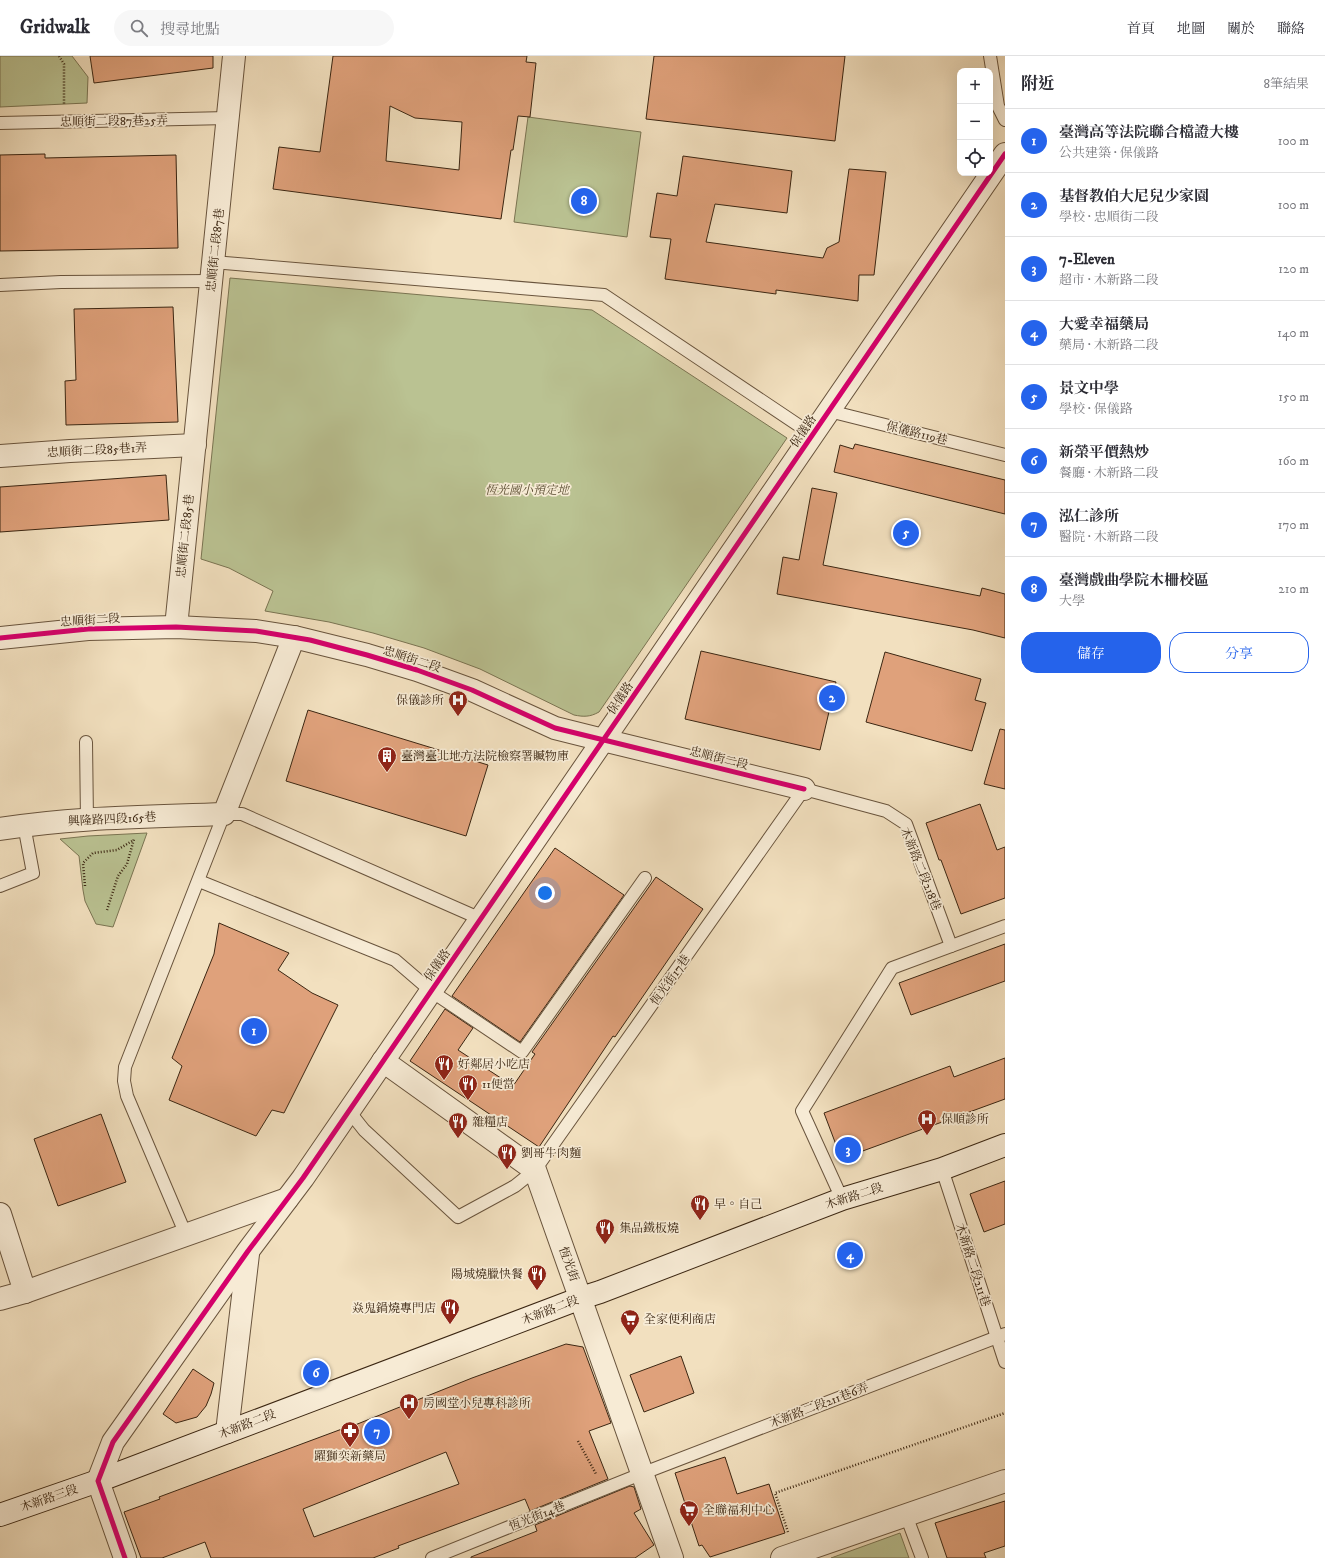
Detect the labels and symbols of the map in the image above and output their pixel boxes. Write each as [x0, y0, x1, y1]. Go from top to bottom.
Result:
street label: 忠順街二段87巷25弄 [60, 113, 168, 130]
pin: 8 [571, 186, 597, 216]
street label: 忠順街二段87巷 [204, 207, 227, 293]
street label: 保儀路 [787, 412, 820, 450]
street label: 保儀路119巷 [885, 419, 949, 448]
street label: 忠順街二段85巷1弄 [47, 440, 148, 461]
park label: 恆光國小預定地 [485, 483, 571, 498]
street label: 忠順街二段85巷 [174, 494, 197, 579]
pin: 5 [893, 518, 919, 548]
street label: 忠順街二段 [60, 611, 120, 630]
street label: 忠順街二段 [381, 643, 443, 676]
street label: 保儀路 [604, 679, 637, 717]
pin: 2 [819, 683, 845, 713]
hospital icon: 保儀診所 [447, 689, 469, 717]
place label: 保儀診所 [396, 693, 444, 708]
street label: 忠順街二段 [688, 744, 750, 773]
building icon: 臺灣臺北地方法院檢察署贓物庫 [376, 745, 398, 773]
place label: 臺灣臺北地方法院檢察署贓物庫 [401, 749, 569, 764]
street label: 興隆路四段165巷 [67, 810, 157, 829]
street label: 木新路二段218巷 [897, 825, 944, 913]
your location [535, 883, 555, 903]
street label: 保儀路 [421, 946, 454, 984]
street label: 恆光街17巷 [647, 952, 693, 1009]
pin: 1 [241, 1016, 267, 1046]
restaurant icon: 好鄰居小吃店 [433, 1053, 455, 1081]
place label: 好鄰居小吃店 [458, 1057, 530, 1072]
restaurant icon: 11便當 [457, 1073, 479, 1101]
place label: 11便當 [482, 1077, 515, 1092]
hospital icon: 保順診所 [916, 1108, 938, 1136]
restaurant icon: 雜糧店 [447, 1111, 469, 1139]
place label: 保順診所 [941, 1112, 989, 1127]
place label: 雜糧店 [472, 1115, 508, 1130]
pin: 3 [835, 1135, 861, 1165]
restaurant icon: 劉哥牛肉麵 [496, 1142, 518, 1170]
place label: 劉哥牛肉麵 [521, 1146, 581, 1161]
street label: 木新路二段 [823, 1180, 885, 1213]
restaurant icon: 早。自己 [689, 1193, 711, 1221]
place label: 早。自己 [714, 1197, 762, 1212]
restaurant icon: 集品鐵板燒 [594, 1217, 616, 1245]
place label: 集品鐵板燒 [619, 1221, 679, 1236]
street label: 木新路二段211巷 [952, 1222, 993, 1309]
pin: 4 [837, 1240, 863, 1270]
street label: 恆光街 [555, 1245, 582, 1285]
restaurant icon: 陽城燒臘快餐 [526, 1263, 548, 1291]
place label: 陽城燒臘快餐 [451, 1267, 523, 1282]
street label: 木新路二段 [519, 1293, 581, 1328]
restaurant icon: 焱鬼鍋燒專門店 [439, 1297, 461, 1325]
place label: 焱鬼鍋燒專門店 [352, 1301, 436, 1316]
supermarket icon: 全家便利商店 [619, 1308, 641, 1336]
place label: 全家便利商店 [644, 1312, 716, 1327]
pin: 6 [303, 1358, 329, 1388]
street label: 木新路二段211巷6弄 [767, 1380, 871, 1431]
hospital icon: 房國堂小兒專科診所 [398, 1392, 420, 1420]
place label: 房國堂小兒專科診所 [423, 1396, 531, 1411]
street label: 木新路二段 [216, 1407, 278, 1442]
pin: 7 [364, 1417, 390, 1447]
pharmacy icon: 躍獅奕新藥局 [339, 1420, 361, 1448]
place label: 躍獅奕新藥局 [314, 1449, 386, 1464]
street label: 木新路三段 [18, 1482, 80, 1515]
street label: 恆光街14巷 [507, 1498, 568, 1535]
supermarket icon: 全聯福利中心 [678, 1499, 700, 1527]
place label: 全聯福利中心 [703, 1503, 775, 1518]

